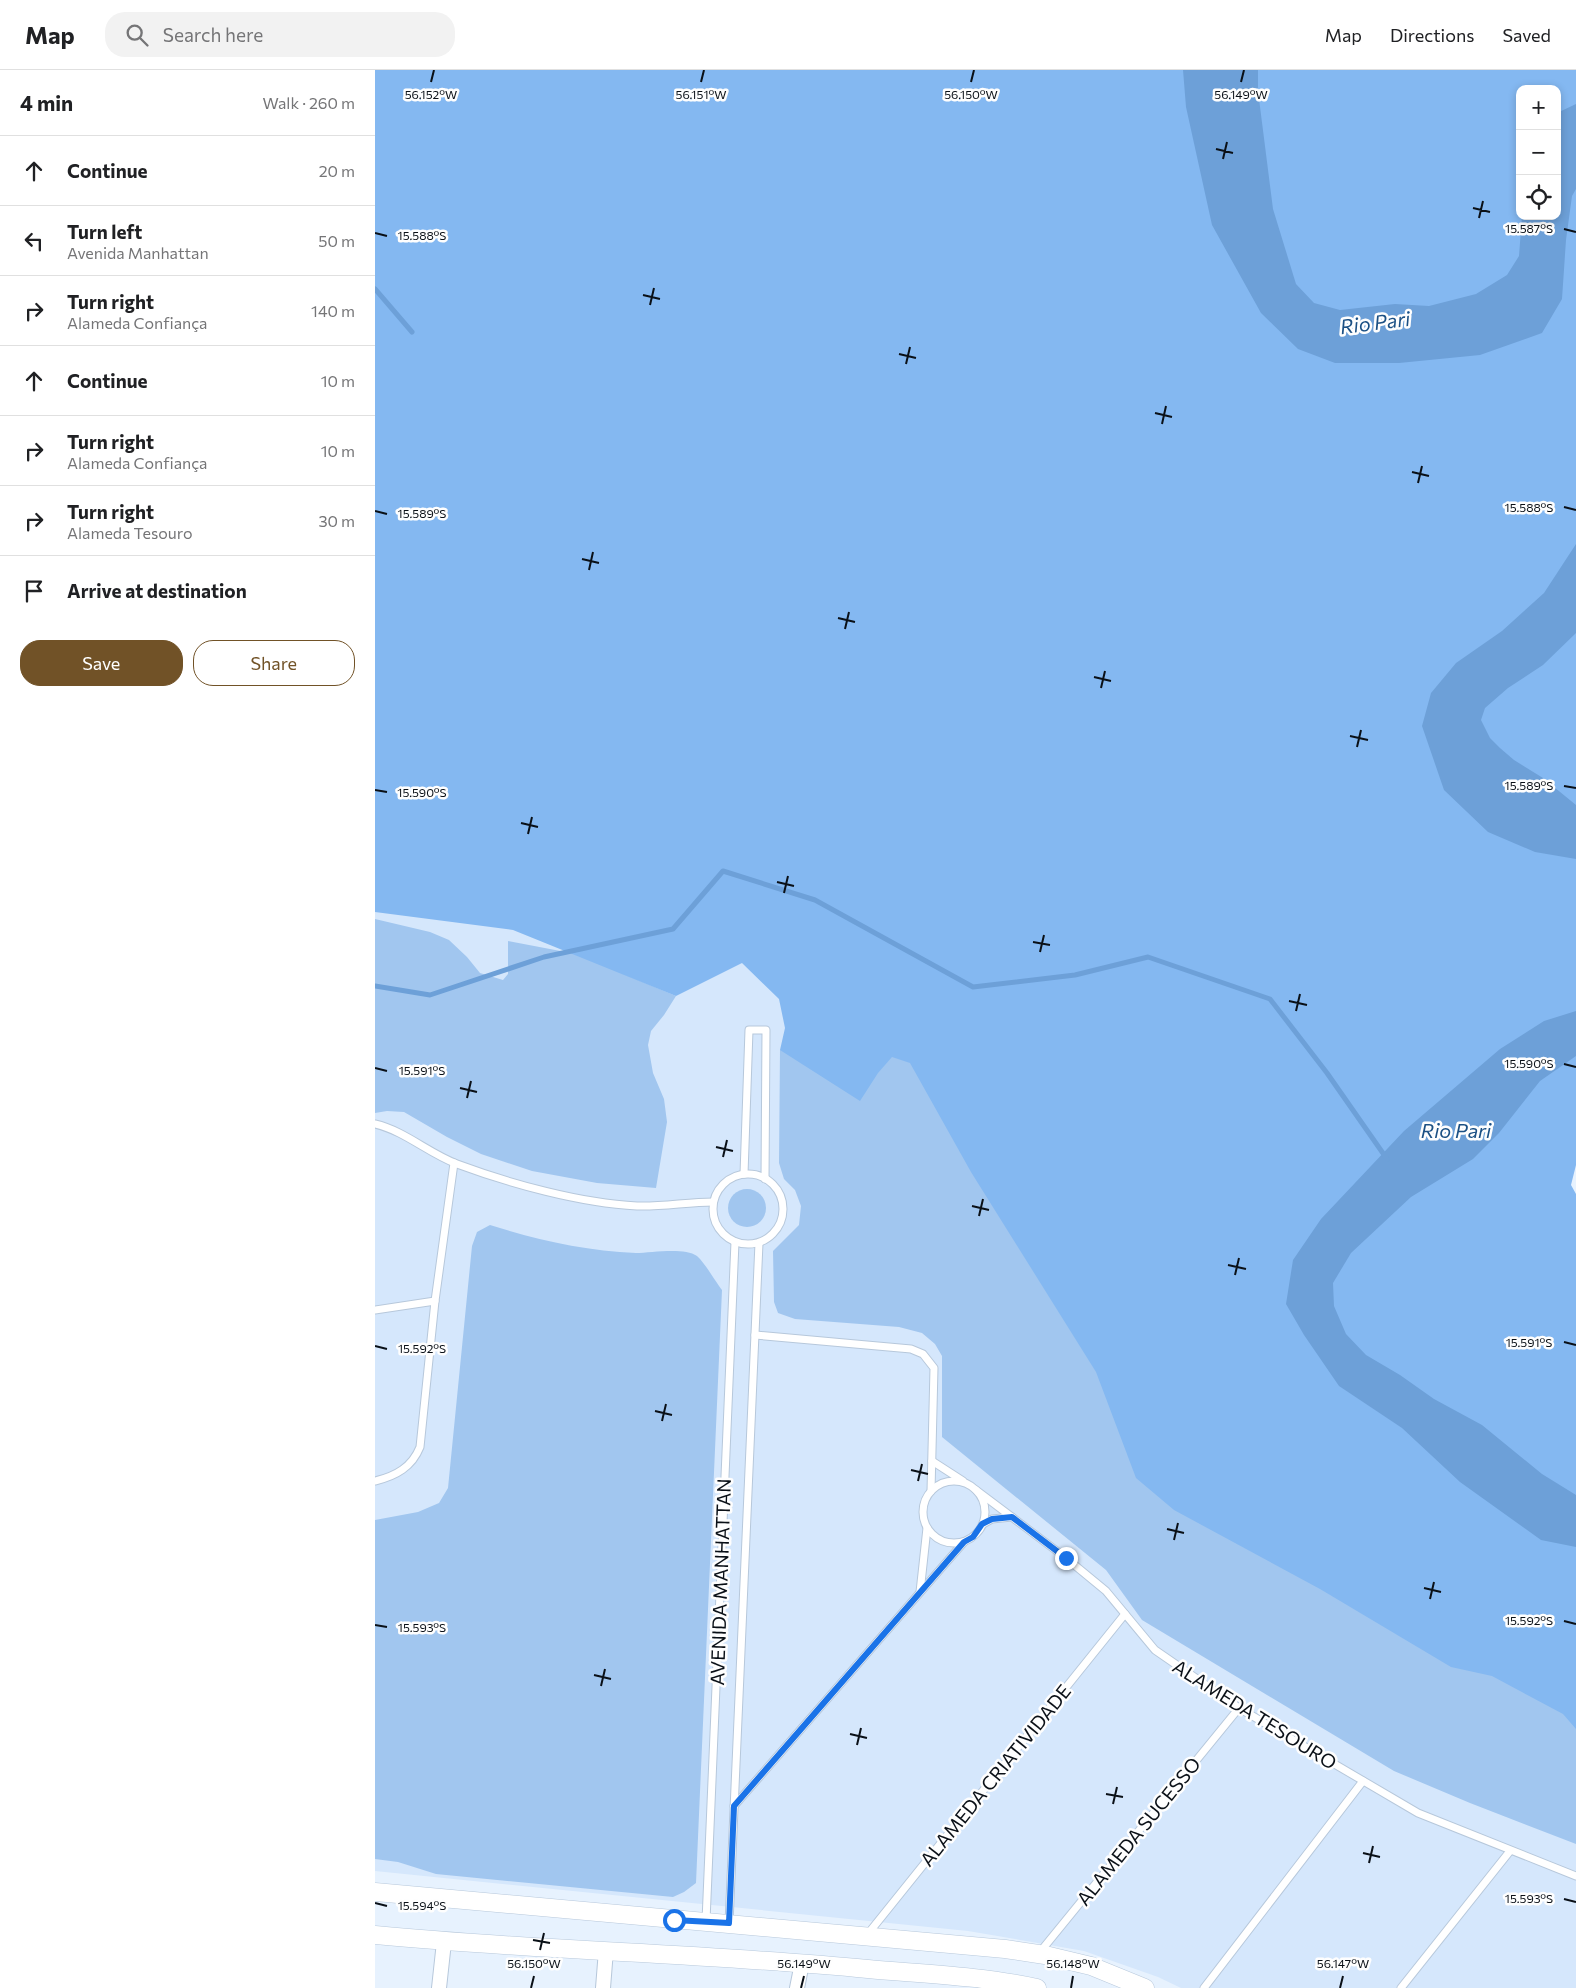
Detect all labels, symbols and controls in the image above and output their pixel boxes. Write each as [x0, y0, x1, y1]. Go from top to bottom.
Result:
search box [105, 12, 455, 57]
text: Map [25, 20, 75, 49]
icon: search [123, 21, 151, 49]
text: Search here [163, 23, 263, 46]
text: Map [1325, 24, 1362, 46]
text: Directions [1390, 24, 1474, 46]
text: Saved [1502, 24, 1551, 46]
map controls [1516, 85, 1561, 220]
button: + [1516, 85, 1561, 130]
text: 56.152°W [405, 87, 457, 101]
text: 56.151°W [675, 87, 727, 101]
text: 56.150°W [944, 87, 998, 101]
text: 56.149°W [1214, 87, 1268, 101]
text: 4 min [20, 90, 73, 115]
text: Walk · 260 m [263, 93, 355, 112]
button: − [1516, 130, 1561, 175]
icon: ahead [20, 157, 48, 185]
text: Continue [67, 159, 147, 182]
text: 20 m [319, 161, 355, 180]
button: locate [1516, 175, 1561, 220]
text: Turn left [67, 220, 142, 243]
text: 15.587°S [1505, 221, 1553, 235]
icon: left [20, 227, 48, 255]
text: 15.588°S [398, 228, 446, 242]
text: 50 m [318, 231, 355, 250]
text: Avenida Manhattan [67, 243, 209, 262]
text: Turn right [67, 290, 154, 313]
icon: right [20, 297, 48, 325]
text: 140 m [311, 301, 355, 320]
water label: Rio Pari [1339, 306, 1412, 338]
text: Alameda Confiança [67, 313, 207, 332]
icon: ahead [20, 367, 48, 395]
text: Continue [67, 369, 147, 392]
text: 10 m [321, 371, 355, 390]
text: Turn right [67, 430, 154, 453]
icon: right [20, 437, 48, 465]
text: 10 m [321, 441, 355, 460]
text: Alameda Confiança [67, 453, 207, 472]
text: Turn right [67, 500, 154, 523]
text: 15.588°S [1505, 500, 1553, 514]
text: 15.589°S [398, 506, 446, 520]
icon: right [20, 507, 48, 535]
text: 30 m [318, 511, 355, 530]
text: Alameda Tesouro [67, 523, 192, 542]
icon: arrive [20, 577, 48, 605]
text: Arrive at destination [67, 579, 247, 602]
button: Save [20, 640, 183, 686]
button: Share [193, 640, 355, 686]
text: 15.589°S [1505, 778, 1553, 792]
text: 15.590°S [397, 785, 447, 799]
text: 15.590°S [1504, 1056, 1554, 1070]
text: 15.591°S [399, 1063, 445, 1077]
water label: Rio Pari [1421, 1118, 1492, 1142]
text: 15.591°S [1506, 1335, 1552, 1349]
text: 15.592°S [398, 1341, 446, 1355]
street label: AVENIDA MANHATTAN [705, 1478, 735, 1686]
route end [1055, 1547, 1078, 1570]
text: 15.592°S [1505, 1613, 1553, 1627]
text: 15.593°S [398, 1620, 446, 1634]
street label: ALAMEDA TESOURO [1169, 1654, 1341, 1774]
street label: ALAMEDA CRIATIVIDADE [915, 1680, 1075, 1870]
street label: ALAMEDA SUCESSO [1071, 1752, 1205, 1910]
text: 15.593°S [1505, 1891, 1553, 1905]
text: 15.594°S [398, 1898, 446, 1912]
route start [663, 1909, 686, 1932]
text: 56.150°W [507, 1956, 561, 1970]
text: 56.149°W [777, 1956, 831, 1970]
text: 56.148°W [1046, 1956, 1100, 1970]
text: 56.147°W [1317, 1956, 1369, 1970]

